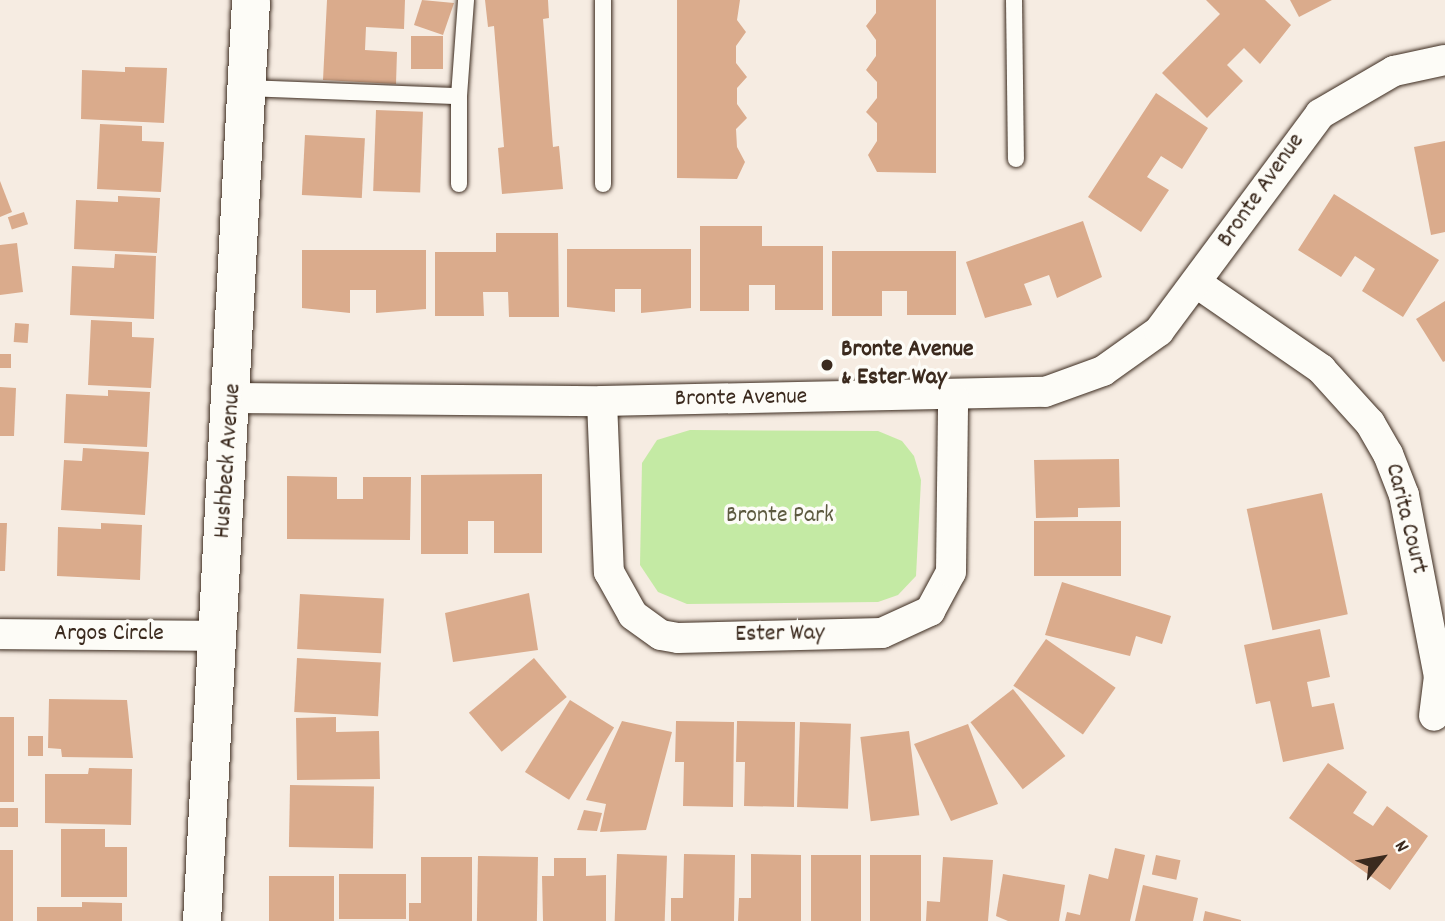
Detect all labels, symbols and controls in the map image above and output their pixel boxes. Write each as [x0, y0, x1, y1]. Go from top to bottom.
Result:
street label: Bronte Avenue [1212, 128, 1312, 254]
place label: Bronte Avenue & Ester Way [841, 337, 974, 393]
marker: Bronte Avenue & Ester Way [819, 357, 835, 373]
street label: Hushbeck Avenue [209, 383, 249, 539]
street label: Bronte Avenue [674, 383, 808, 415]
street label: Carita Court [1377, 461, 1433, 577]
park label: Bronte Park [726, 503, 834, 531]
street label: Ester Way [735, 620, 825, 650]
street label: Argos Circle [54, 621, 164, 649]
north arrow [1347, 823, 1417, 893]
text: N [1386, 836, 1414, 858]

